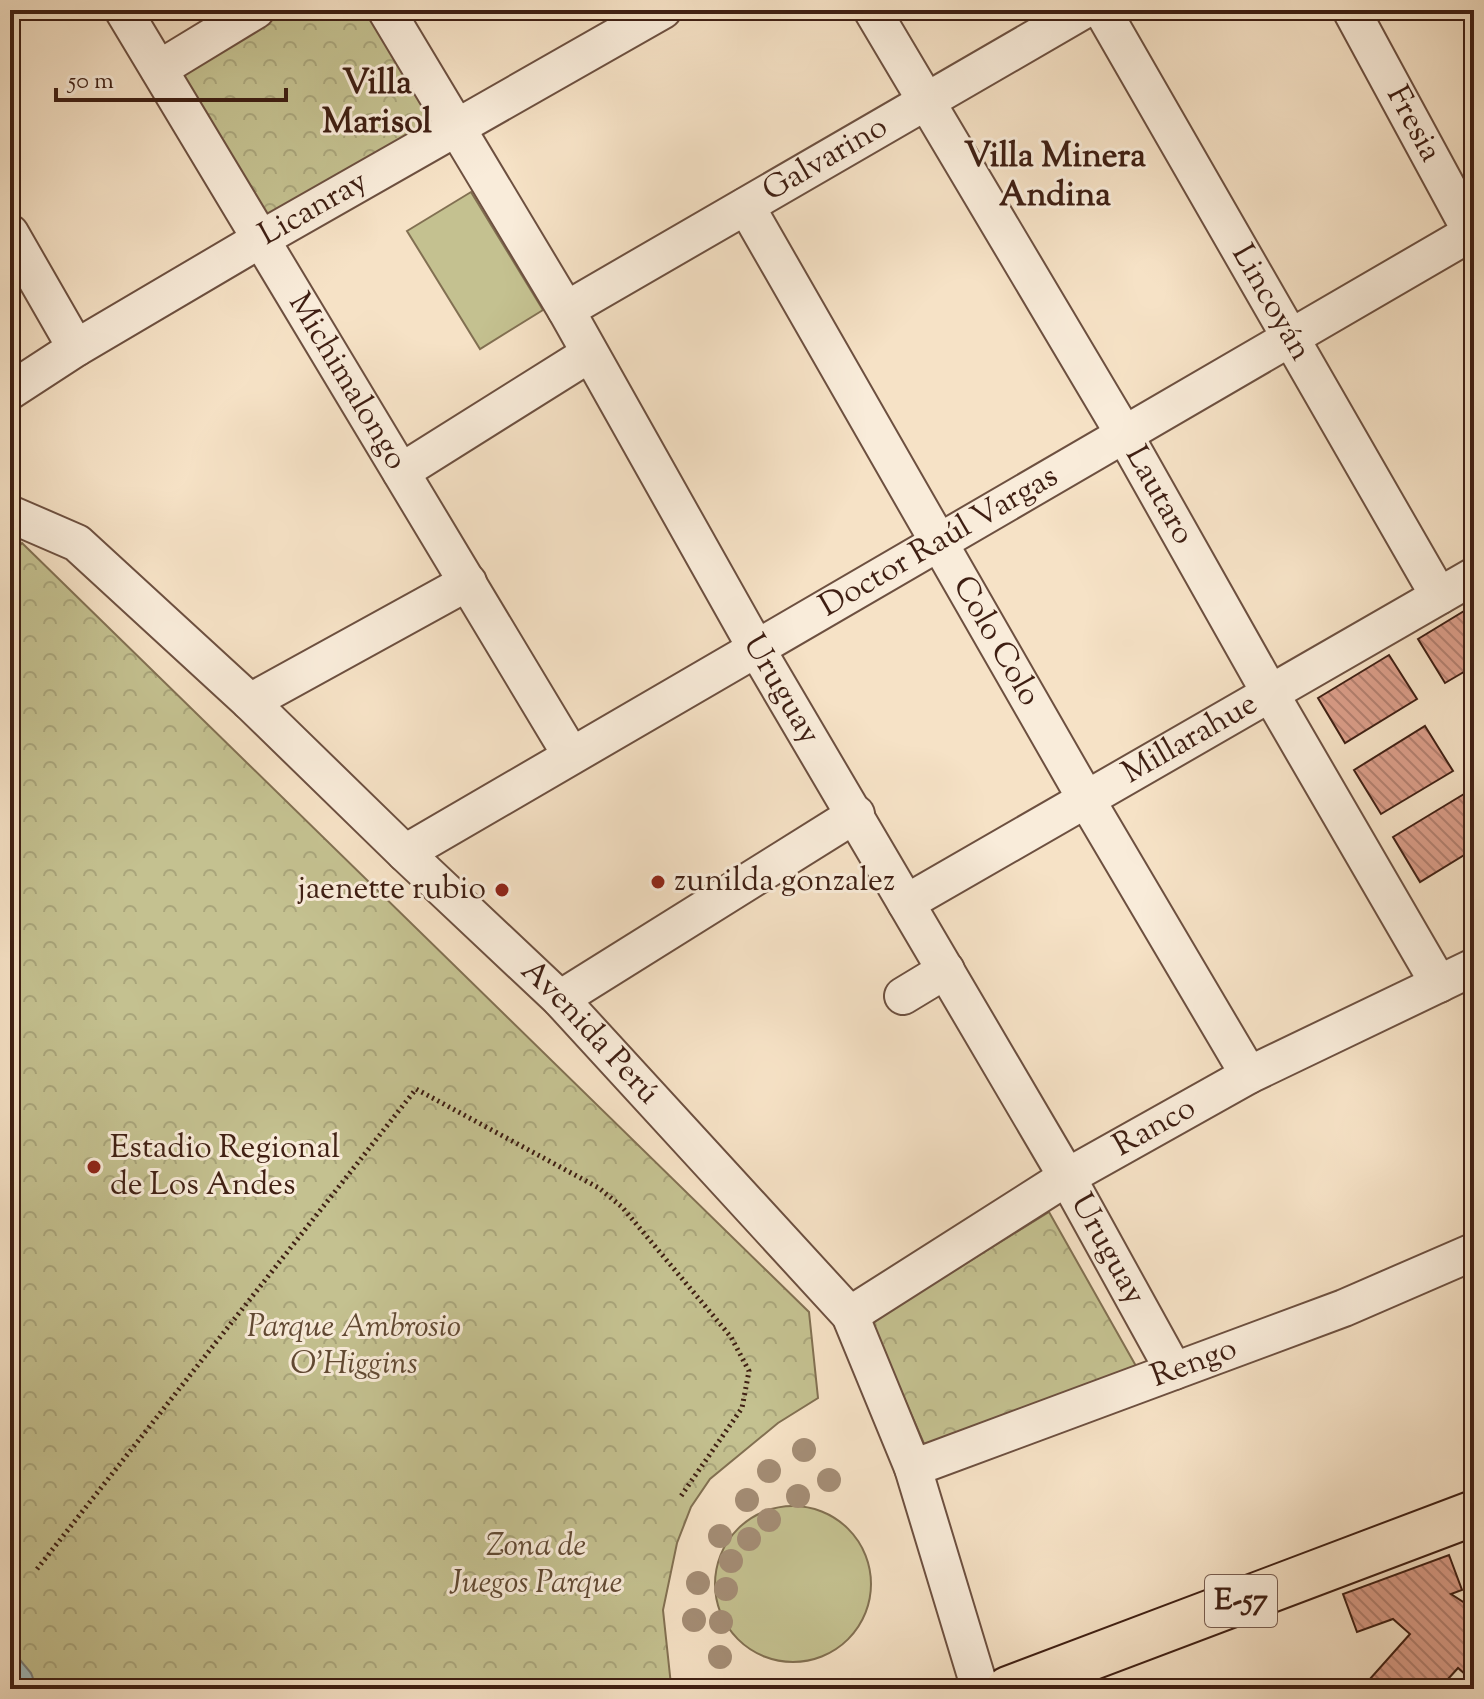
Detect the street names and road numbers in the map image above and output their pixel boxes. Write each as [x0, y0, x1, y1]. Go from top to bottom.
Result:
street label: Fresia [1374, 78, 1452, 171]
street label: Galvarino [754, 105, 897, 214]
street label: Licanray [251, 160, 376, 258]
street label: Lincoyán [1219, 236, 1322, 370]
street label: Michimalongo [276, 285, 418, 479]
street label: Lautaro [1112, 438, 1205, 553]
street label: Doctor Raúl Vargas [811, 455, 1067, 630]
street label: Colo Colo [940, 568, 1051, 715]
street label: Uruguay [730, 626, 831, 754]
street label: Millarahue [1114, 682, 1266, 797]
street label: Avenida Perú [510, 950, 670, 1115]
street label: Ranco [1105, 1086, 1205, 1169]
street label: Uruguay [1058, 1185, 1156, 1314]
street label: Rengo [1145, 1327, 1244, 1401]
road number: E-57 [1205, 1575, 1277, 1627]

